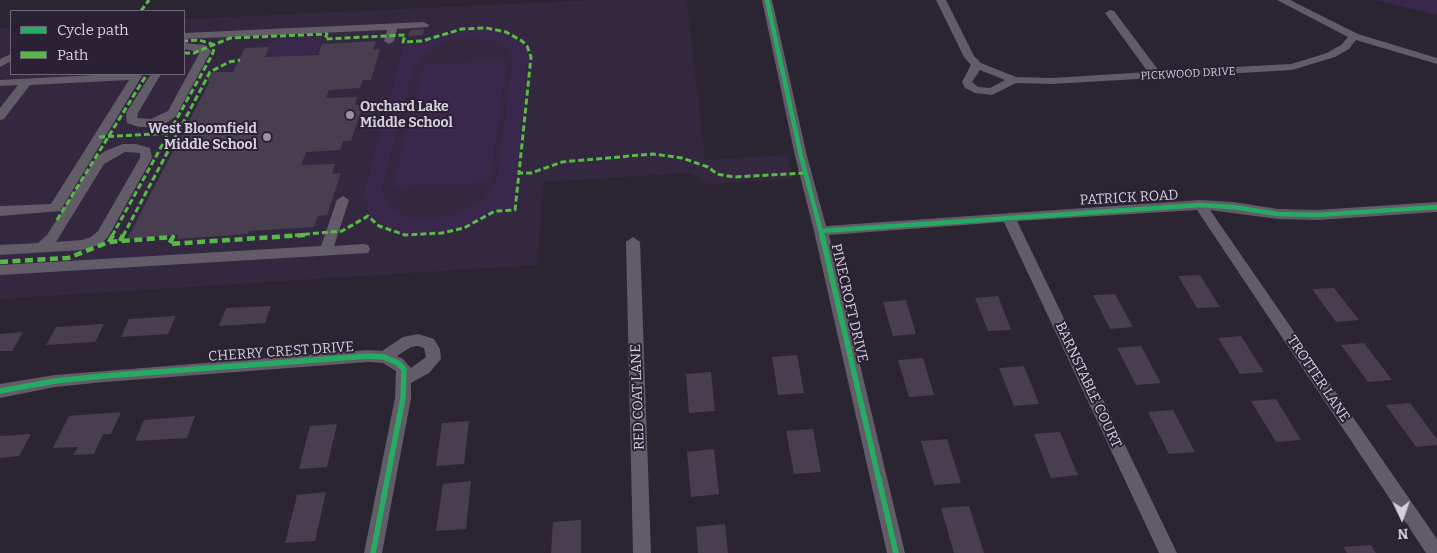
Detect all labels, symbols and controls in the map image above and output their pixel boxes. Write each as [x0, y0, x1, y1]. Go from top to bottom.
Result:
legend [10, 10, 185, 75]
text: Cycle path [57, 21, 129, 39]
text: Path [57, 46, 88, 64]
street label: PICKWOOD DRIVE [1140, 65, 1236, 83]
place label: Orchard Lake Middle School [360, 99, 453, 132]
marker: Orchard Lake Middle School [344, 109, 356, 121]
place label: West Bloomfield Middle School [148, 121, 257, 154]
marker: West Bloomfield Middle School [261, 131, 273, 143]
street label: PATRICK ROAD [1079, 187, 1179, 209]
street label: PINECROFT DRIVE [827, 242, 871, 364]
street label: BARNSTABLE COURT [1051, 319, 1125, 451]
street label: TROTTER LANE [1283, 333, 1353, 425]
street label: CHERRY CREST DRIVE [208, 339, 354, 365]
street label: RED COAT LANE [628, 344, 648, 450]
north arrow [1377, 493, 1427, 543]
text: N [1397, 525, 1409, 542]

